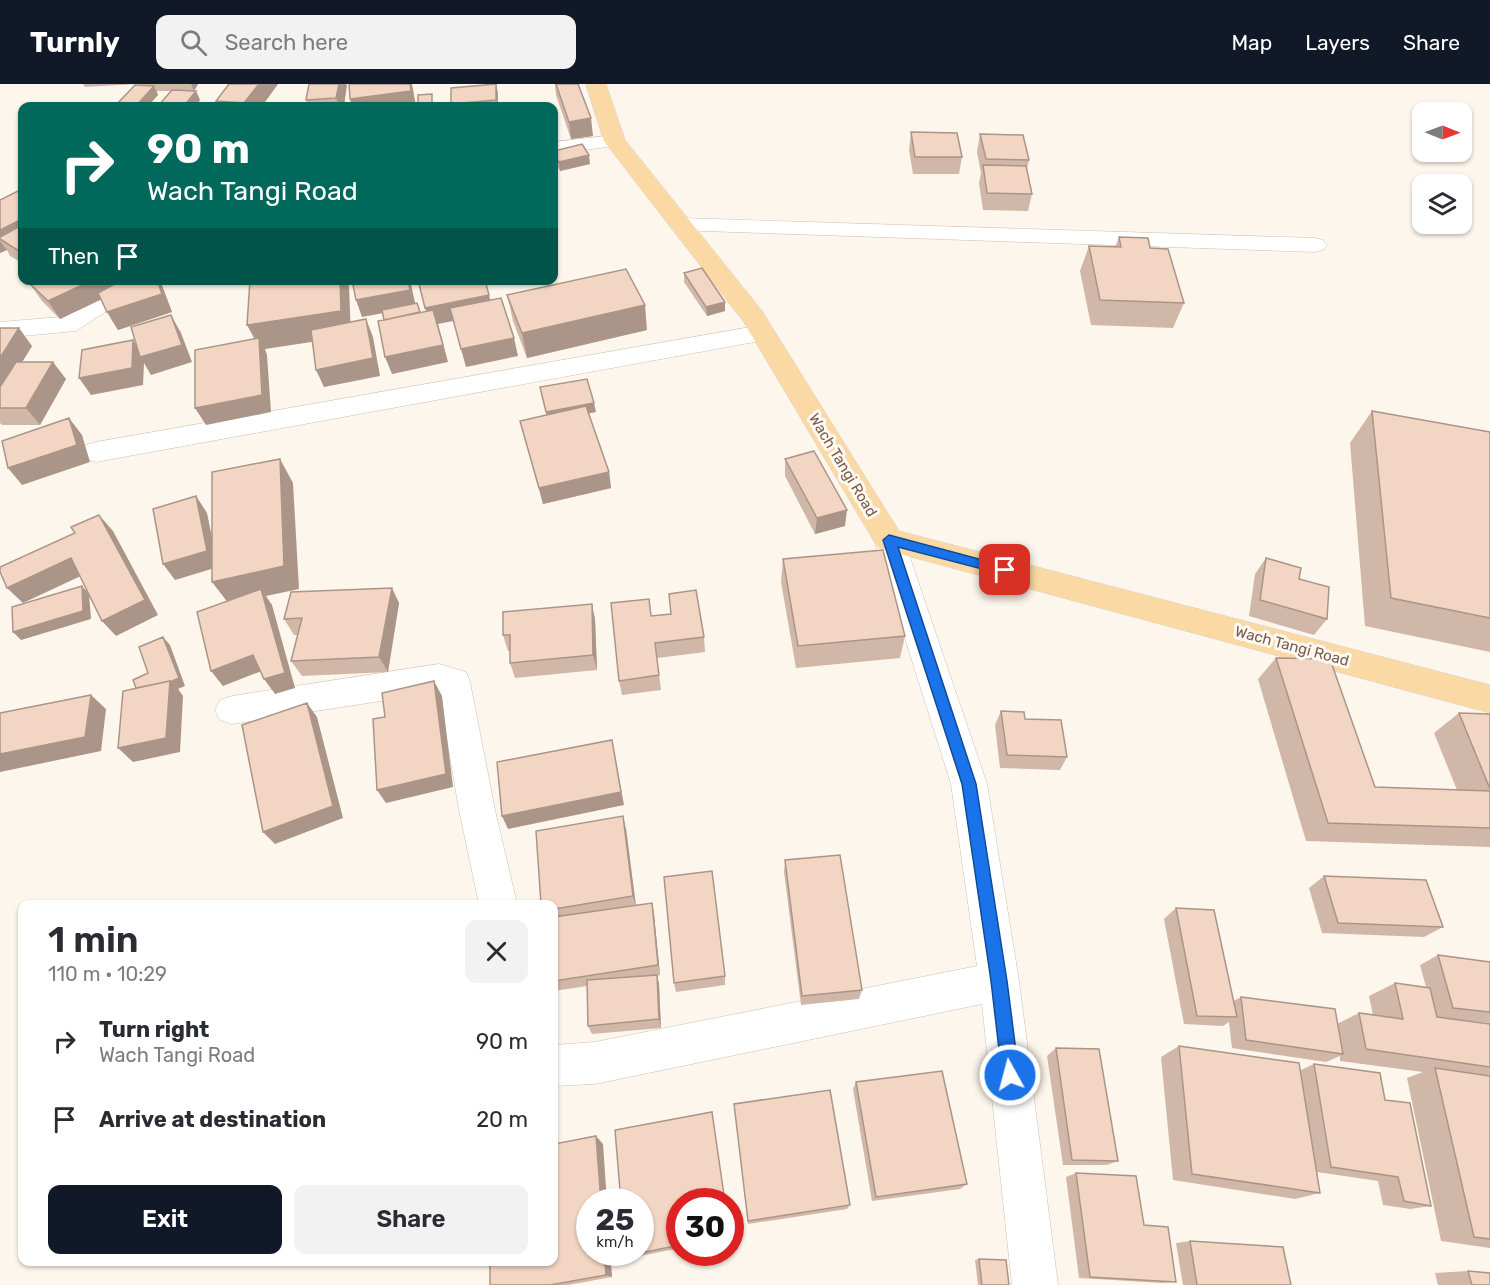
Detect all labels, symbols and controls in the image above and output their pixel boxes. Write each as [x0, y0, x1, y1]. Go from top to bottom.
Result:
search box [156, 15, 576, 69]
text: Turnly [30, 26, 120, 59]
icon: search [177, 26, 210, 59]
text: Search here [225, 29, 348, 56]
text: Map [1231, 30, 1272, 55]
text: Layers [1305, 30, 1370, 55]
text: Share [1403, 30, 1460, 55]
north arrow [1412, 102, 1472, 162]
map controls [1412, 102, 1472, 234]
text: 90 m [147, 124, 250, 174]
icon: right [48, 126, 126, 204]
button: layers [1412, 174, 1472, 234]
text: Wach Tangi Road [147, 175, 358, 207]
icon: arrive [111, 240, 144, 273]
text: Then [48, 243, 99, 270]
street label: Wach Tangi Road [805, 410, 881, 520]
pin [979, 544, 1030, 595]
icon: arrive [988, 553, 1021, 586]
street label: Wach Tangi Road [1233, 622, 1351, 670]
text: 1 min [48, 918, 139, 961]
button: close [465, 920, 528, 983]
text: 110 m · 10:29 [48, 962, 167, 986]
text: Turn right [99, 1016, 209, 1043]
icon: right [48, 1025, 81, 1058]
text: 90 m [476, 1028, 528, 1055]
text: Wach Tangi Road [99, 1043, 255, 1067]
position arrow [978, 1043, 1042, 1107]
icon: arrive [48, 1103, 81, 1136]
text: Arrive at destination [99, 1106, 326, 1133]
text: 20 m [476, 1106, 528, 1133]
button: Exit [48, 1185, 282, 1254]
button: Share [294, 1185, 528, 1254]
speed limit sign: 30 [666, 1188, 744, 1266]
text: 25 [596, 1202, 634, 1238]
text: km/h [596, 1233, 634, 1251]

